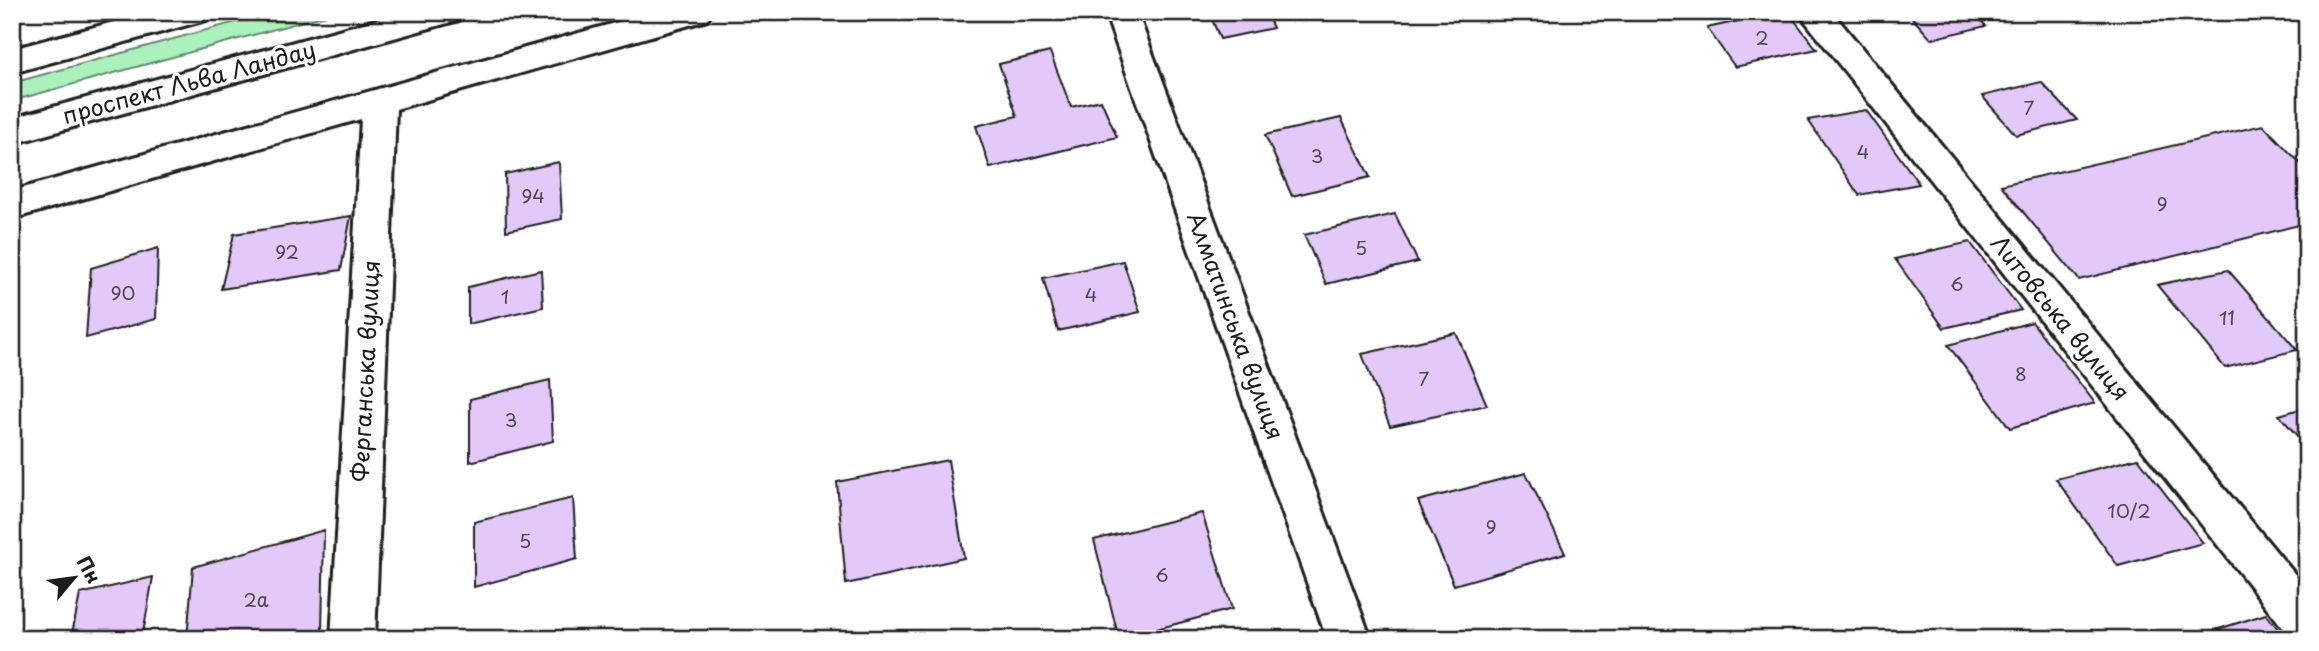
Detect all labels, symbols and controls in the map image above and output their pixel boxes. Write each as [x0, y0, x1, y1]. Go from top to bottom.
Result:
house number: 2 [1755, 23, 1769, 51]
street label: проспект Льва Ландау [58, 31, 319, 132]
house number: 7 [2024, 93, 2035, 121]
house number: 4 [1857, 137, 1869, 165]
house number: 3 [1311, 141, 1323, 169]
house number: 94 [521, 181, 545, 209]
house number: 9 [2156, 189, 2168, 217]
street label: Алматинська вулиця [1179, 207, 1294, 444]
street label: Литовська вулиця [1983, 227, 2139, 407]
house number: 5 [1355, 233, 1367, 261]
house number: 92 [275, 237, 299, 265]
street label: Ферганська вулиця [341, 259, 388, 483]
house number: 6 [1950, 269, 1964, 297]
house number: 90 [110, 278, 136, 306]
house number: 4 [1085, 280, 1097, 308]
house number: 1 [501, 282, 509, 310]
house number: 11 [2219, 303, 2235, 331]
house number: 8 [2015, 359, 2027, 387]
house number: 7 [1419, 364, 1430, 392]
house number: 3 [505, 405, 517, 433]
house number: 10/2 [2107, 496, 2151, 524]
house number: 9 [1485, 512, 1497, 540]
house number: 5 [519, 526, 531, 554]
north arrow [38, 542, 108, 612]
text: Пн [71, 550, 109, 588]
house number: 6 [1155, 560, 1169, 588]
house number: 2а [243, 585, 269, 613]

